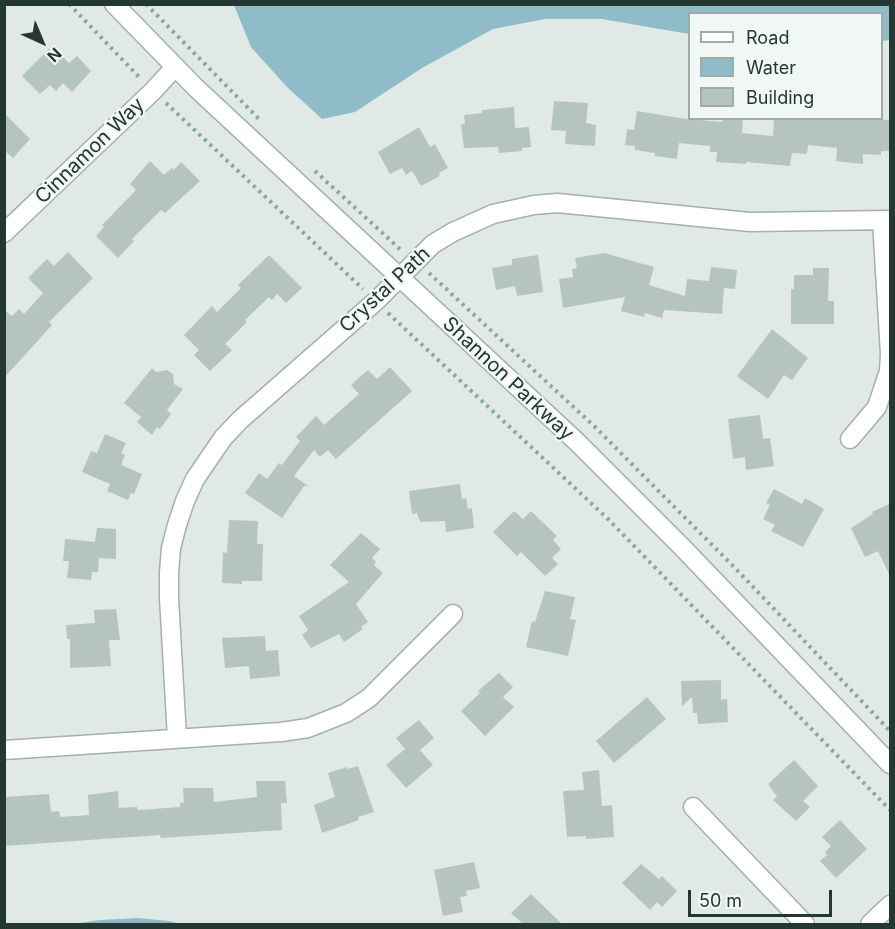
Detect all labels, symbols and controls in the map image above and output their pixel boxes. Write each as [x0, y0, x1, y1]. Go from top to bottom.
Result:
north arrow [12, 12, 72, 72]
legend [688, 12, 883, 120]
text: Road [746, 27, 789, 48]
text: N [43, 44, 66, 66]
text: Water [746, 57, 796, 78]
text: Building [746, 87, 814, 108]
street label: Cinnamon Way [31, 93, 149, 209]
street label: Crystal Path [335, 242, 435, 338]
street label: Shannon Parkway [438, 312, 578, 446]
scale bar [691, 878, 835, 916]
text: 50 m [699, 890, 742, 911]

